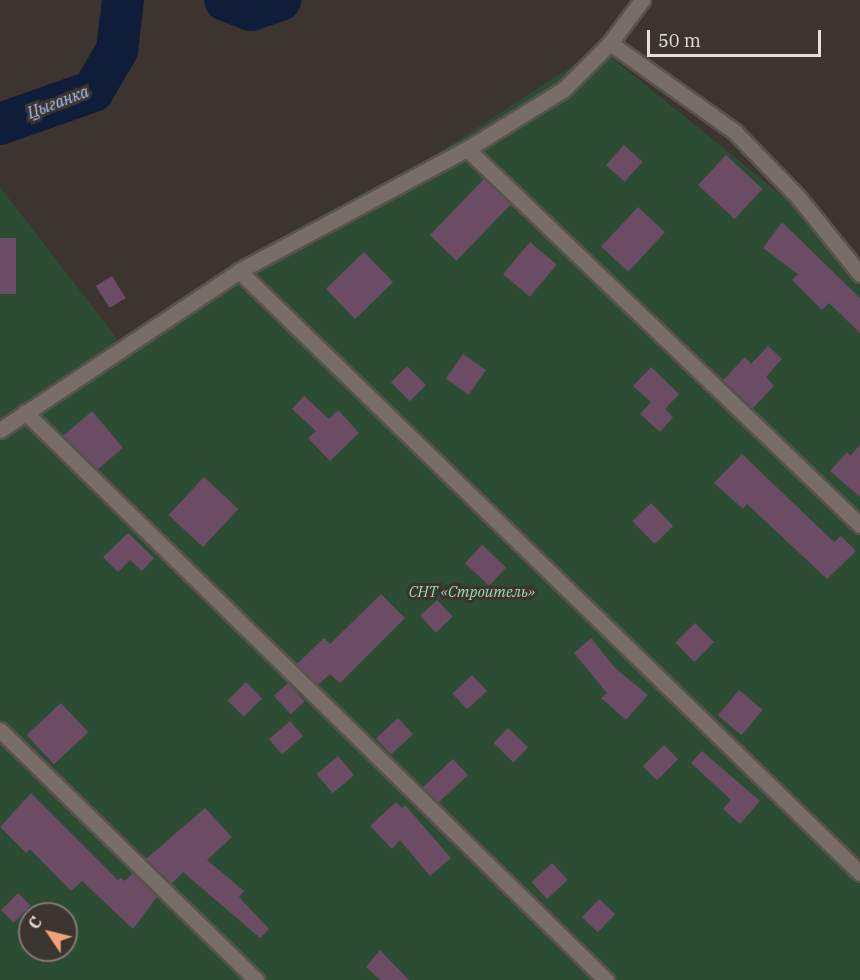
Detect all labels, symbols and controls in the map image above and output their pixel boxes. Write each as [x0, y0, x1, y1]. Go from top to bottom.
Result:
scale bar [650, 18, 824, 56]
text: 50 m [658, 29, 701, 52]
water label: Цыганка [24, 81, 92, 123]
park label: СНТ «Строитель» [409, 583, 535, 601]
north arrow [18, 902, 78, 962]
text: С [24, 913, 46, 933]

